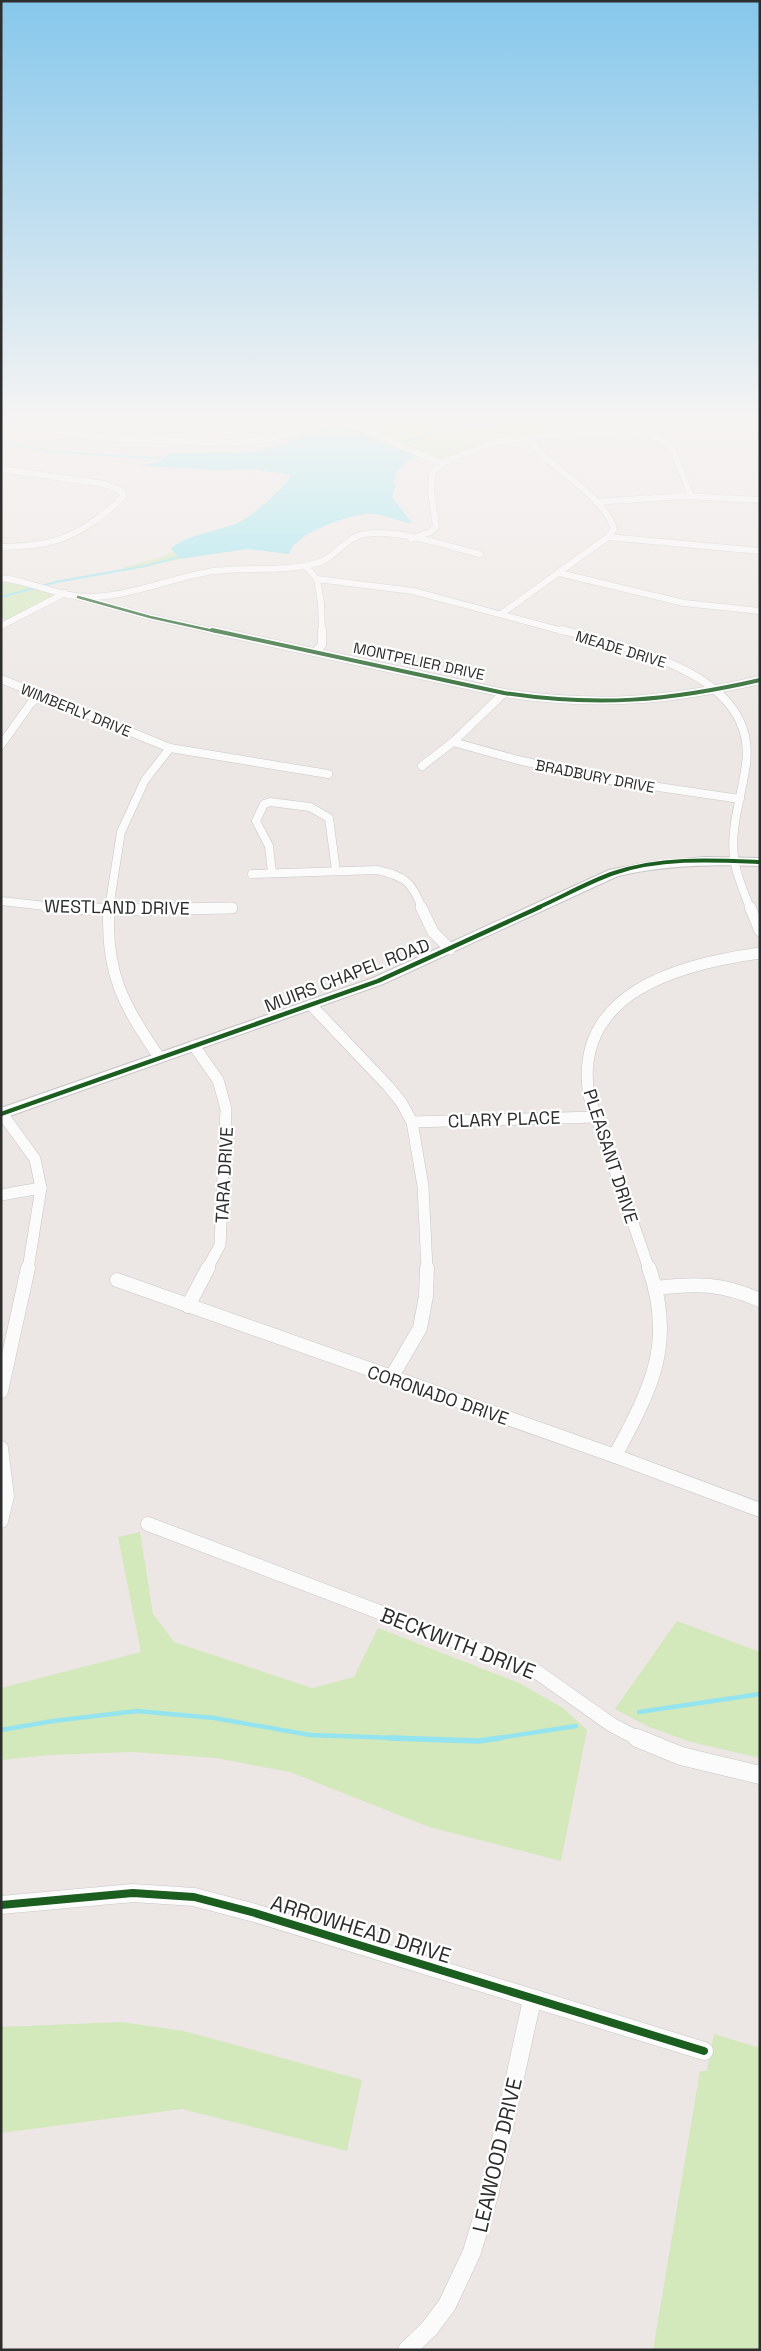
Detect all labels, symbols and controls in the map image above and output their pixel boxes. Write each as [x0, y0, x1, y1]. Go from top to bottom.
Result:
street label: MEADE DRIVE [573, 626, 669, 672]
street label: MONTPELIER DRIVE [352, 638, 486, 684]
street label: WIMBERLY DRIVE [18, 679, 134, 741]
street label: BRADBURY DRIVE [534, 755, 656, 797]
street label: WESTLAND DRIVE [44, 894, 190, 920]
street label: MUIRS CHAPEL ROAD [261, 933, 433, 1017]
street label: PLEASANT DRIVE [578, 1086, 644, 1226]
street label: CLARY PLACE [447, 1106, 561, 1132]
street label: TARA DRIVE [210, 1126, 238, 1224]
street label: CORONADO DRIVE [364, 1360, 512, 1430]
street label: BECKWITH DRIVE [377, 1601, 539, 1685]
street label: ARROWHEAD DRIVE [268, 1889, 454, 1969]
street label: LEAWOOD DRIVE [466, 2075, 528, 2235]

